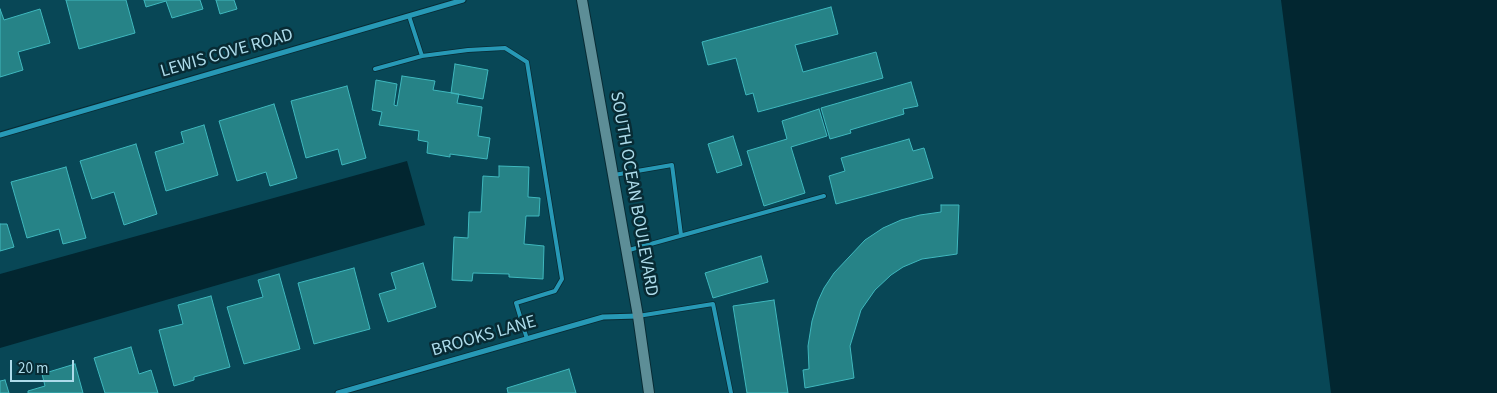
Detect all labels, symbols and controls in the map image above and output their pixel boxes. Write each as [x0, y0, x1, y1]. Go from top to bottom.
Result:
street label: LEWIS COVE ROAD [158, 25, 296, 83]
street label: SOUTH OCEAN BOULEVARD [604, 90, 662, 298]
street label: BROOKS LANE [429, 312, 539, 362]
scale bar [12, 350, 76, 382]
text: 20 m [18, 358, 48, 379]

